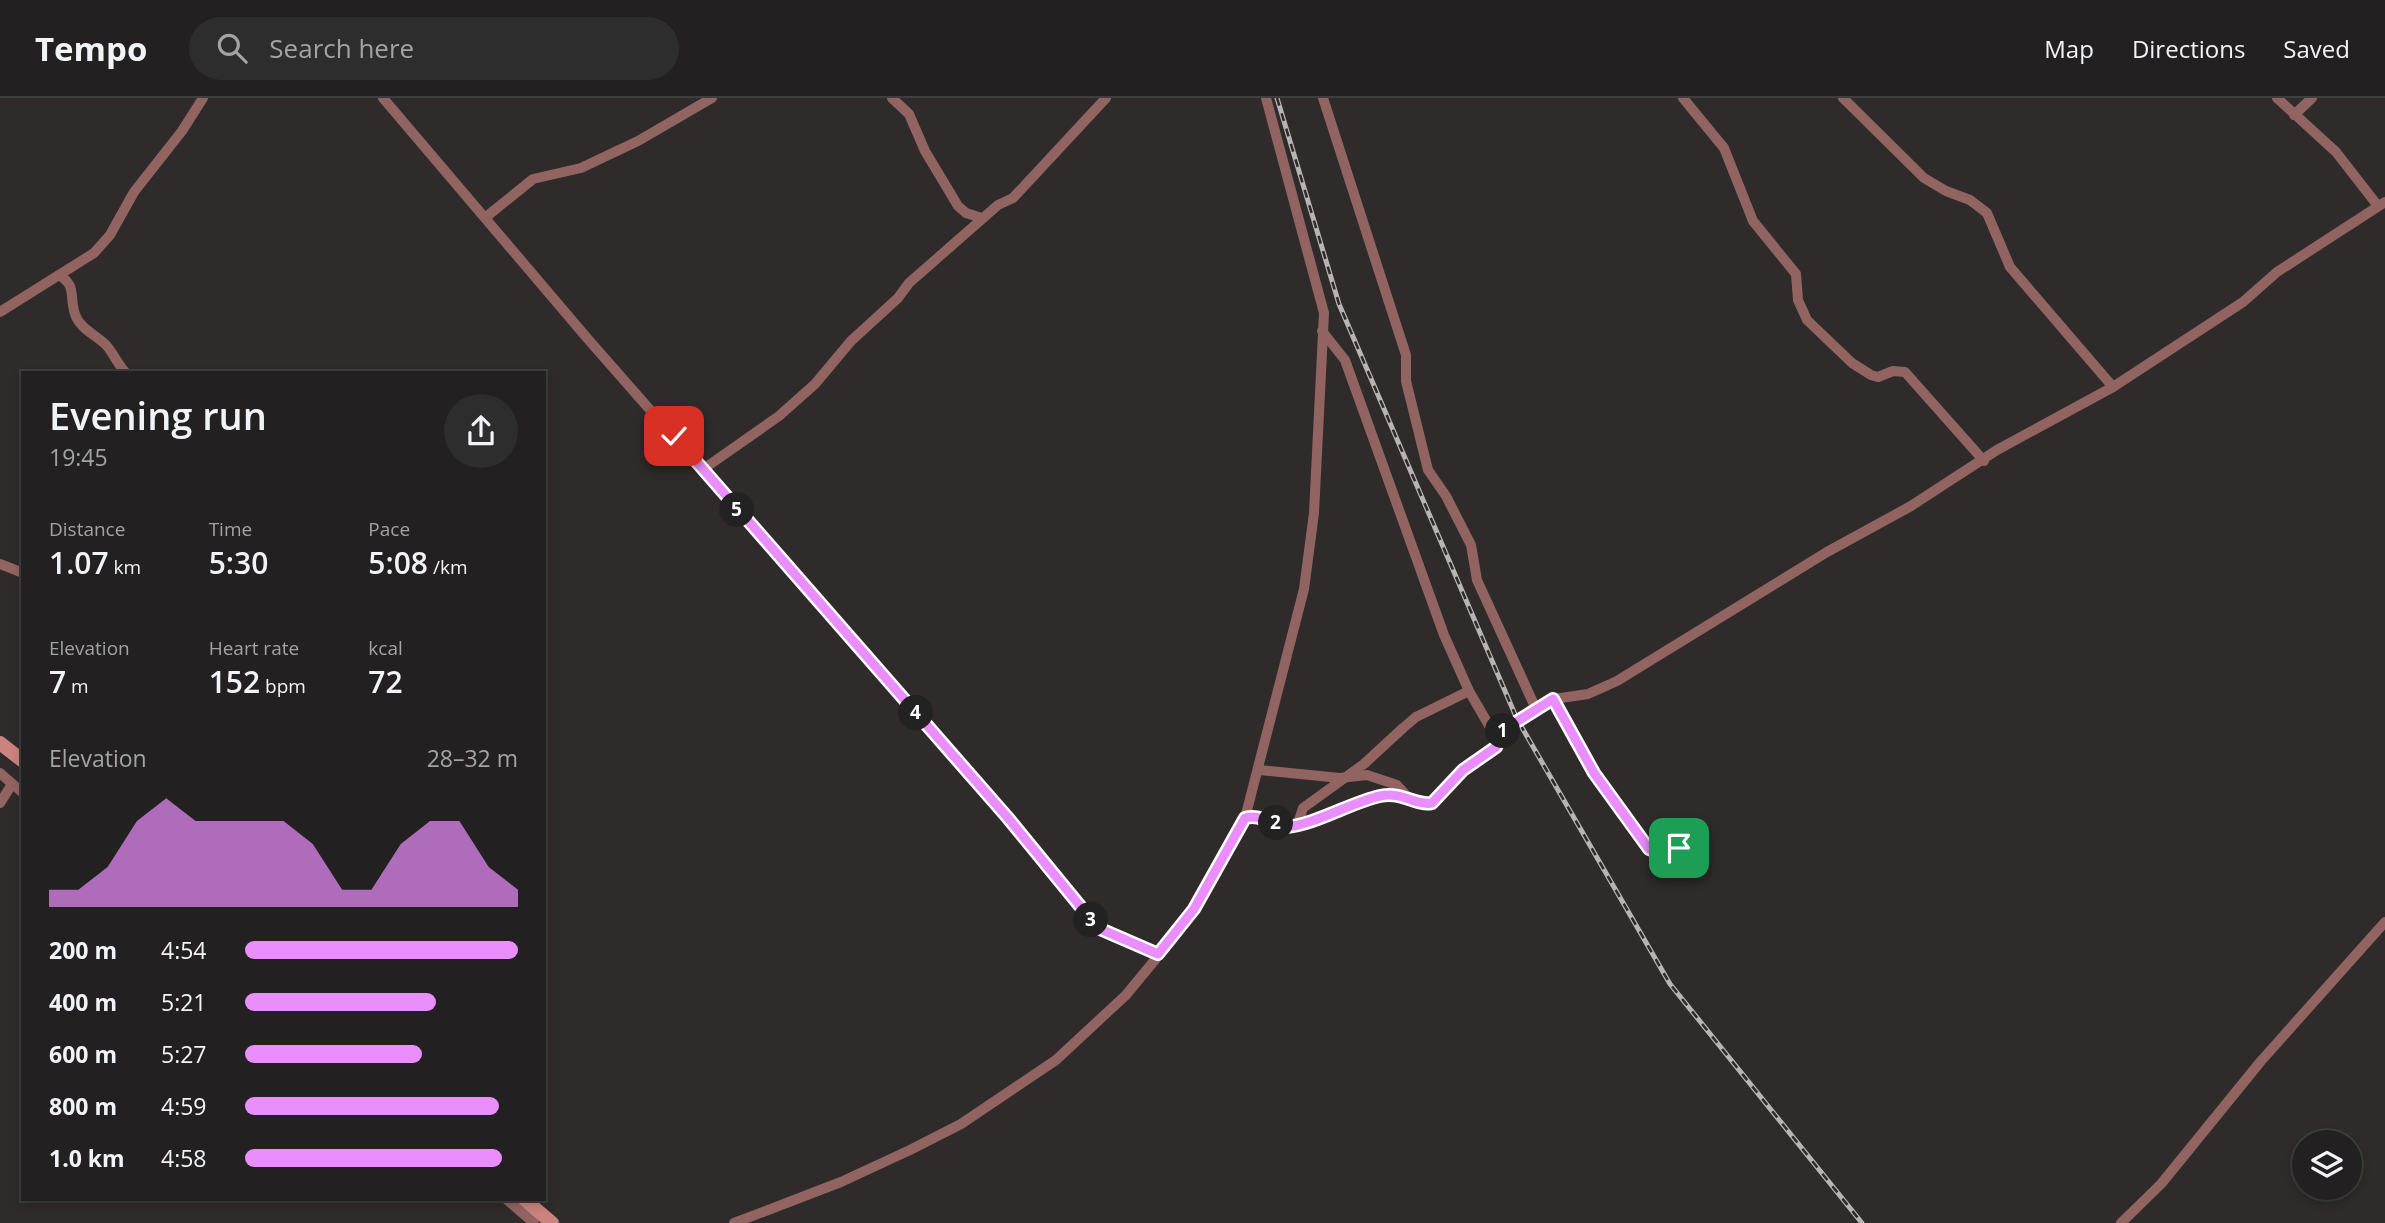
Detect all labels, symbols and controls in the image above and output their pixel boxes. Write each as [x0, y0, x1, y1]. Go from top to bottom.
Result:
search box [189, 17, 679, 80]
text: Tempo [35, 26, 147, 71]
icon: search [213, 29, 251, 67]
text: Search here [269, 30, 414, 66]
text: Map [2044, 32, 2094, 65]
text: Directions [2132, 32, 2245, 65]
text: Saved [2283, 32, 2350, 65]
text: Evening run [49, 389, 267, 441]
button: share [444, 394, 518, 468]
pin [644, 406, 704, 466]
icon: check [655, 417, 693, 455]
text: 19:45 [49, 441, 108, 473]
pin: 5 [720, 492, 754, 528]
text: 5 [731, 496, 742, 522]
text: Distance [49, 516, 125, 542]
text: Time [209, 516, 252, 542]
text: Pace [368, 516, 410, 542]
text: 1.07 [49, 542, 109, 583]
text: 5:30 [209, 542, 268, 583]
text: 5:08 [368, 542, 428, 583]
text: km [109, 554, 141, 580]
text: /km [428, 554, 468, 580]
text: Elevation [49, 635, 130, 661]
text: Heart rate [209, 635, 299, 661]
text: kcal [368, 635, 403, 661]
text: 7 [49, 661, 66, 702]
text: 152 [209, 661, 260, 702]
text: 72 [368, 661, 403, 702]
text: m [66, 673, 89, 699]
text: bpm [260, 673, 306, 699]
pin: 4 [898, 696, 934, 730]
text: 4 [910, 699, 921, 725]
pin: 1 [1486, 714, 1520, 748]
text: 1 [1497, 717, 1508, 743]
text: Elevation [49, 742, 147, 774]
text: 28–32 m [427, 742, 518, 774]
pin: 2 [1258, 806, 1294, 840]
text: 2 [1270, 809, 1281, 835]
pin [1649, 818, 1709, 878]
icon: arrive [1660, 829, 1698, 867]
pin: 3 [1074, 902, 1108, 938]
text: 3 [1085, 906, 1096, 932]
text: 200 m [49, 934, 117, 966]
text: 4:54 [161, 934, 207, 966]
text: 400 m [49, 986, 117, 1018]
text: 5:21 [161, 986, 207, 1018]
text: 600 m [49, 1038, 117, 1070]
text: 5:27 [161, 1038, 207, 1070]
text: 800 m [49, 1090, 117, 1122]
text: 4:59 [161, 1090, 207, 1122]
map controls [2292, 1130, 2362, 1200]
button: layers [2292, 1130, 2362, 1200]
text: 1.0 km [49, 1142, 125, 1174]
text: 4:58 [161, 1142, 207, 1174]

